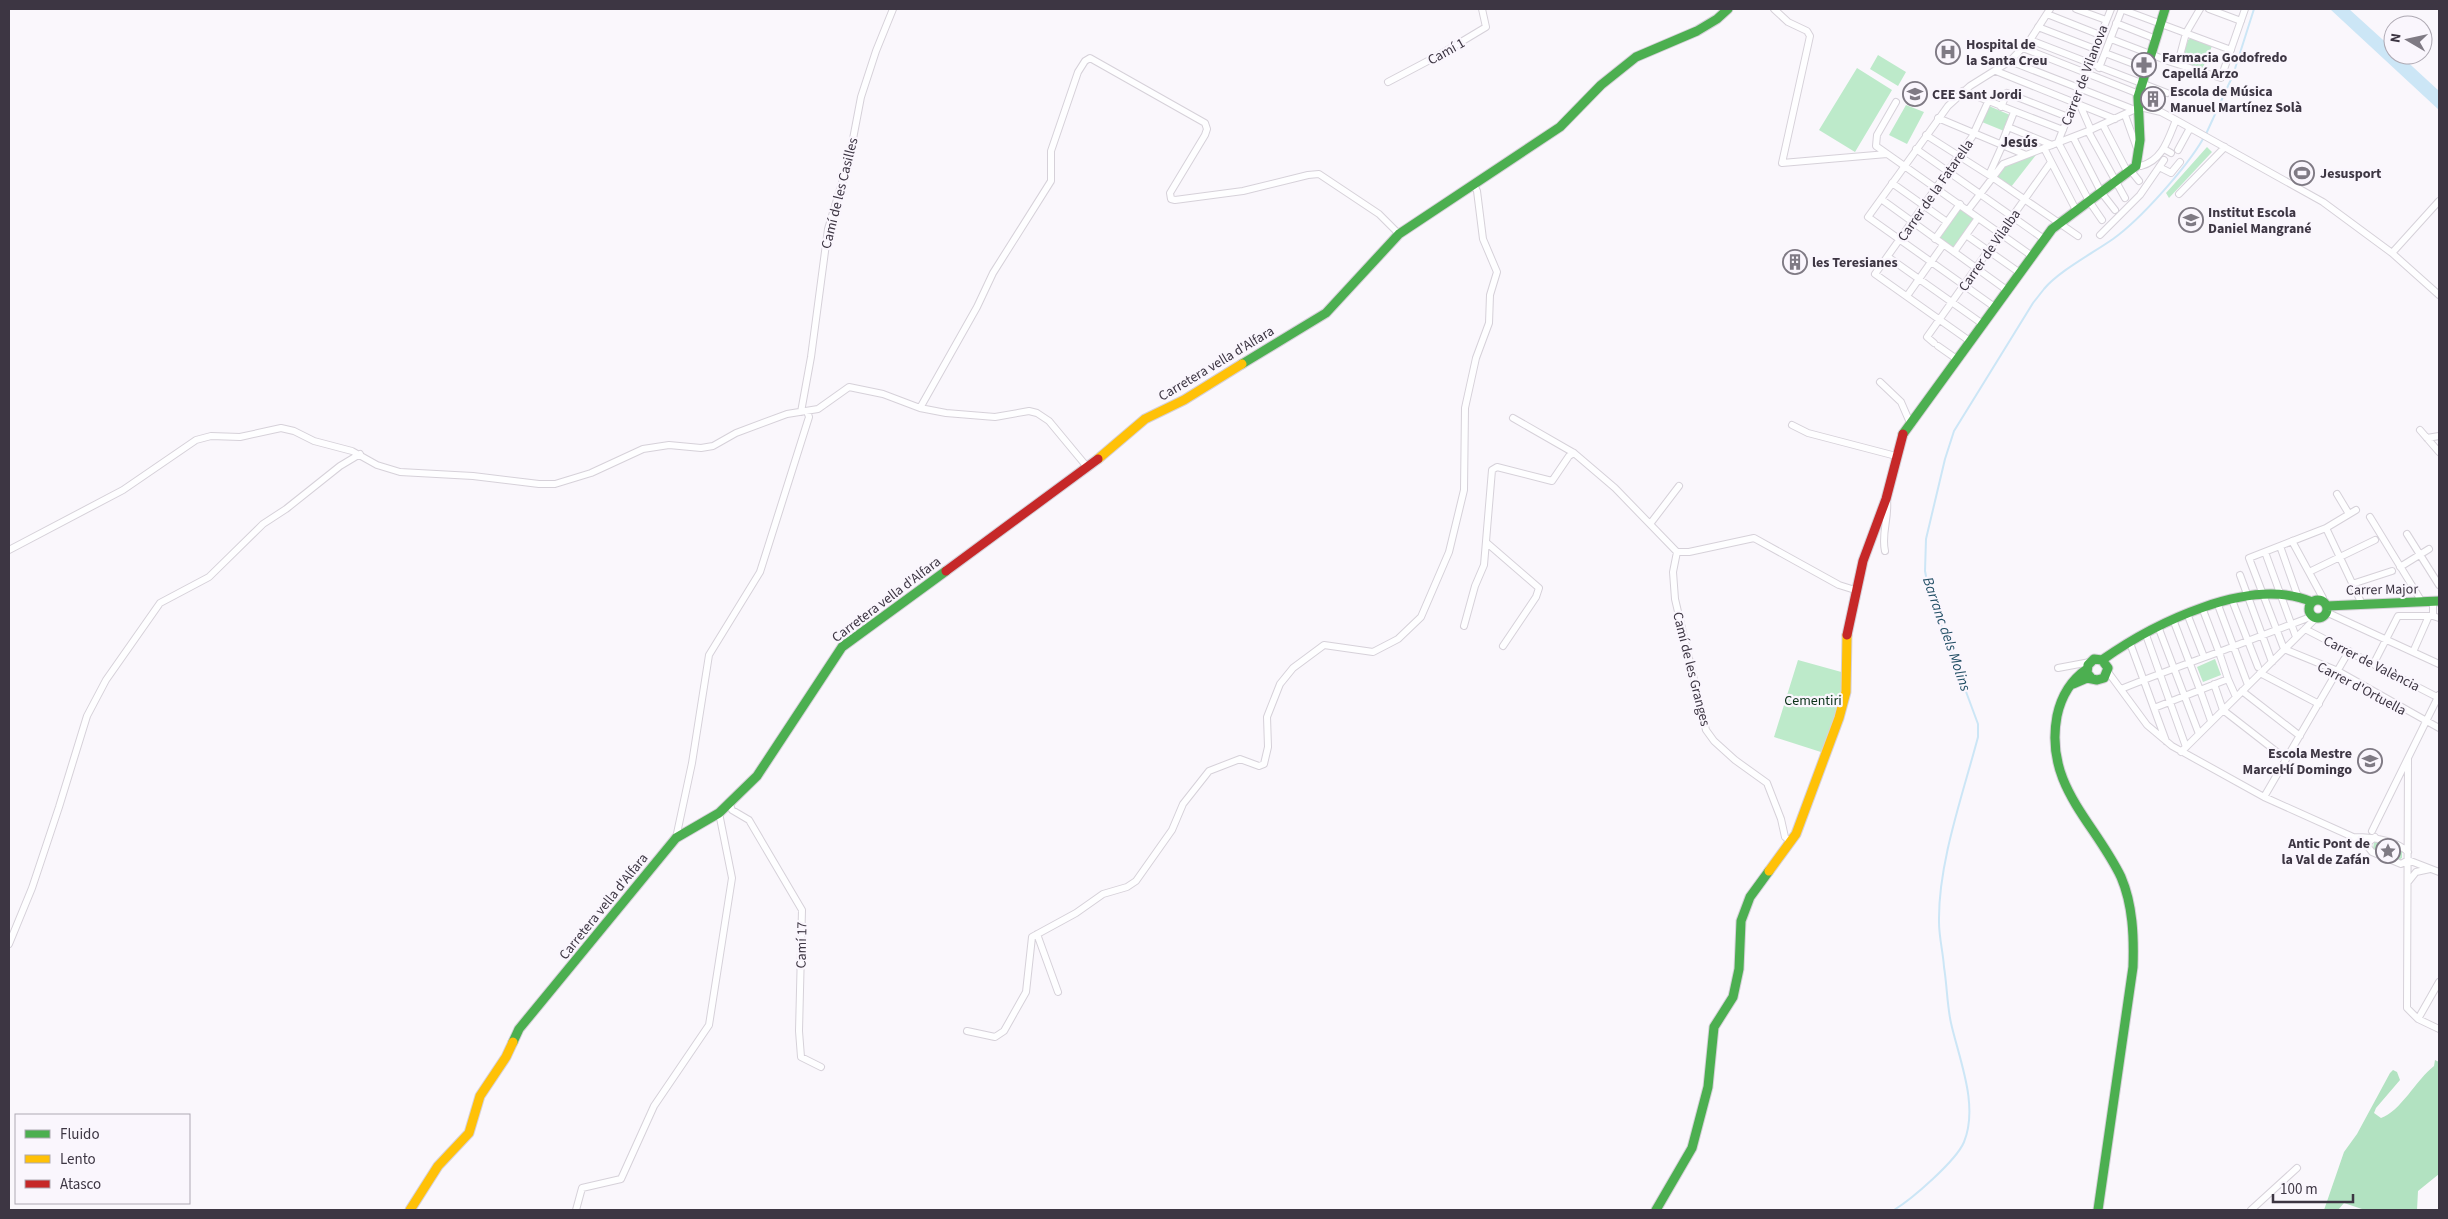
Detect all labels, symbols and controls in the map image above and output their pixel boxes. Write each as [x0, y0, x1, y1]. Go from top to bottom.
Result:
north arrow [2383, 15, 2433, 65]
street label: Carrer de Vilanova [2057, 22, 2113, 129]
text: N [2386, 32, 2407, 44]
street label: Camí 1 [1424, 33, 1469, 70]
place label: Hospital de la Santa Creu [1966, 35, 2047, 71]
hospital icon: Hospital de la Santa Creu [1935, 39, 1961, 65]
place label: Farmacia Godofredo Capellá Arzo [2162, 48, 2288, 84]
pharmacy icon: Farmacia Godofredo Capellá Arzo [2131, 52, 2157, 78]
school or university icon: CEE Sant Jordi [1902, 81, 1928, 107]
place label: Escola de Música Manuel Martínez Solà [2170, 82, 2302, 118]
place label: CEE Sant Jordi [1932, 85, 2022, 105]
building icon: Escola de Música Manuel Martínez Solà [2140, 86, 2166, 112]
district label: Jesús [2000, 132, 2038, 153]
street label: Camí de les Casilles [816, 135, 863, 251]
street label: Carrer de la Fatarella [1893, 135, 1979, 246]
sports icon: Jesusport [2289, 160, 2315, 186]
place label: Jesusport [2320, 164, 2382, 184]
place label: Institut Escola Daniel Mangrané [2208, 203, 2312, 239]
street label: Carrer de Vilalba [1954, 205, 2026, 296]
school or university icon: Institut Escola Daniel Mangrané [2178, 207, 2204, 233]
building icon: les Teresianes [1782, 249, 1808, 275]
place label: les Teresianes [1812, 253, 1898, 273]
street label: Carretera vella d'Alfara [1155, 321, 1278, 406]
street label: Carretera vella d'Alfara [828, 552, 945, 647]
water label: Barranc dels Molins [1917, 574, 1976, 694]
street label: Carrer Major [2346, 579, 2419, 601]
street label: Camí de les Granges [1667, 610, 1715, 729]
street label: Carrer de València [2320, 631, 2423, 697]
street label: Carrer d'Ortuella [2314, 657, 2410, 721]
park label: Cementiri [1784, 691, 1842, 711]
place label: Escola Mestre Marcel·lí Domingo [2243, 744, 2352, 780]
school or university icon: Escola Mestre Marcel·lí Domingo [2357, 748, 2383, 774]
place label: Antic Pont de la Val de Zafán [2282, 834, 2370, 870]
place icon: Antic Pont de la Val de Zafán [2375, 838, 2401, 864]
street label: Carretera vella d'Alfara [555, 849, 653, 964]
street label: Camí 17 [792, 921, 812, 969]
legend [15, 1114, 190, 1204]
text: Fluido [60, 1124, 100, 1145]
text: Lento [60, 1149, 96, 1170]
scale bar [2273, 1172, 2353, 1204]
text: Atasco [60, 1174, 101, 1195]
text: 100 m [2280, 1179, 2318, 1200]

